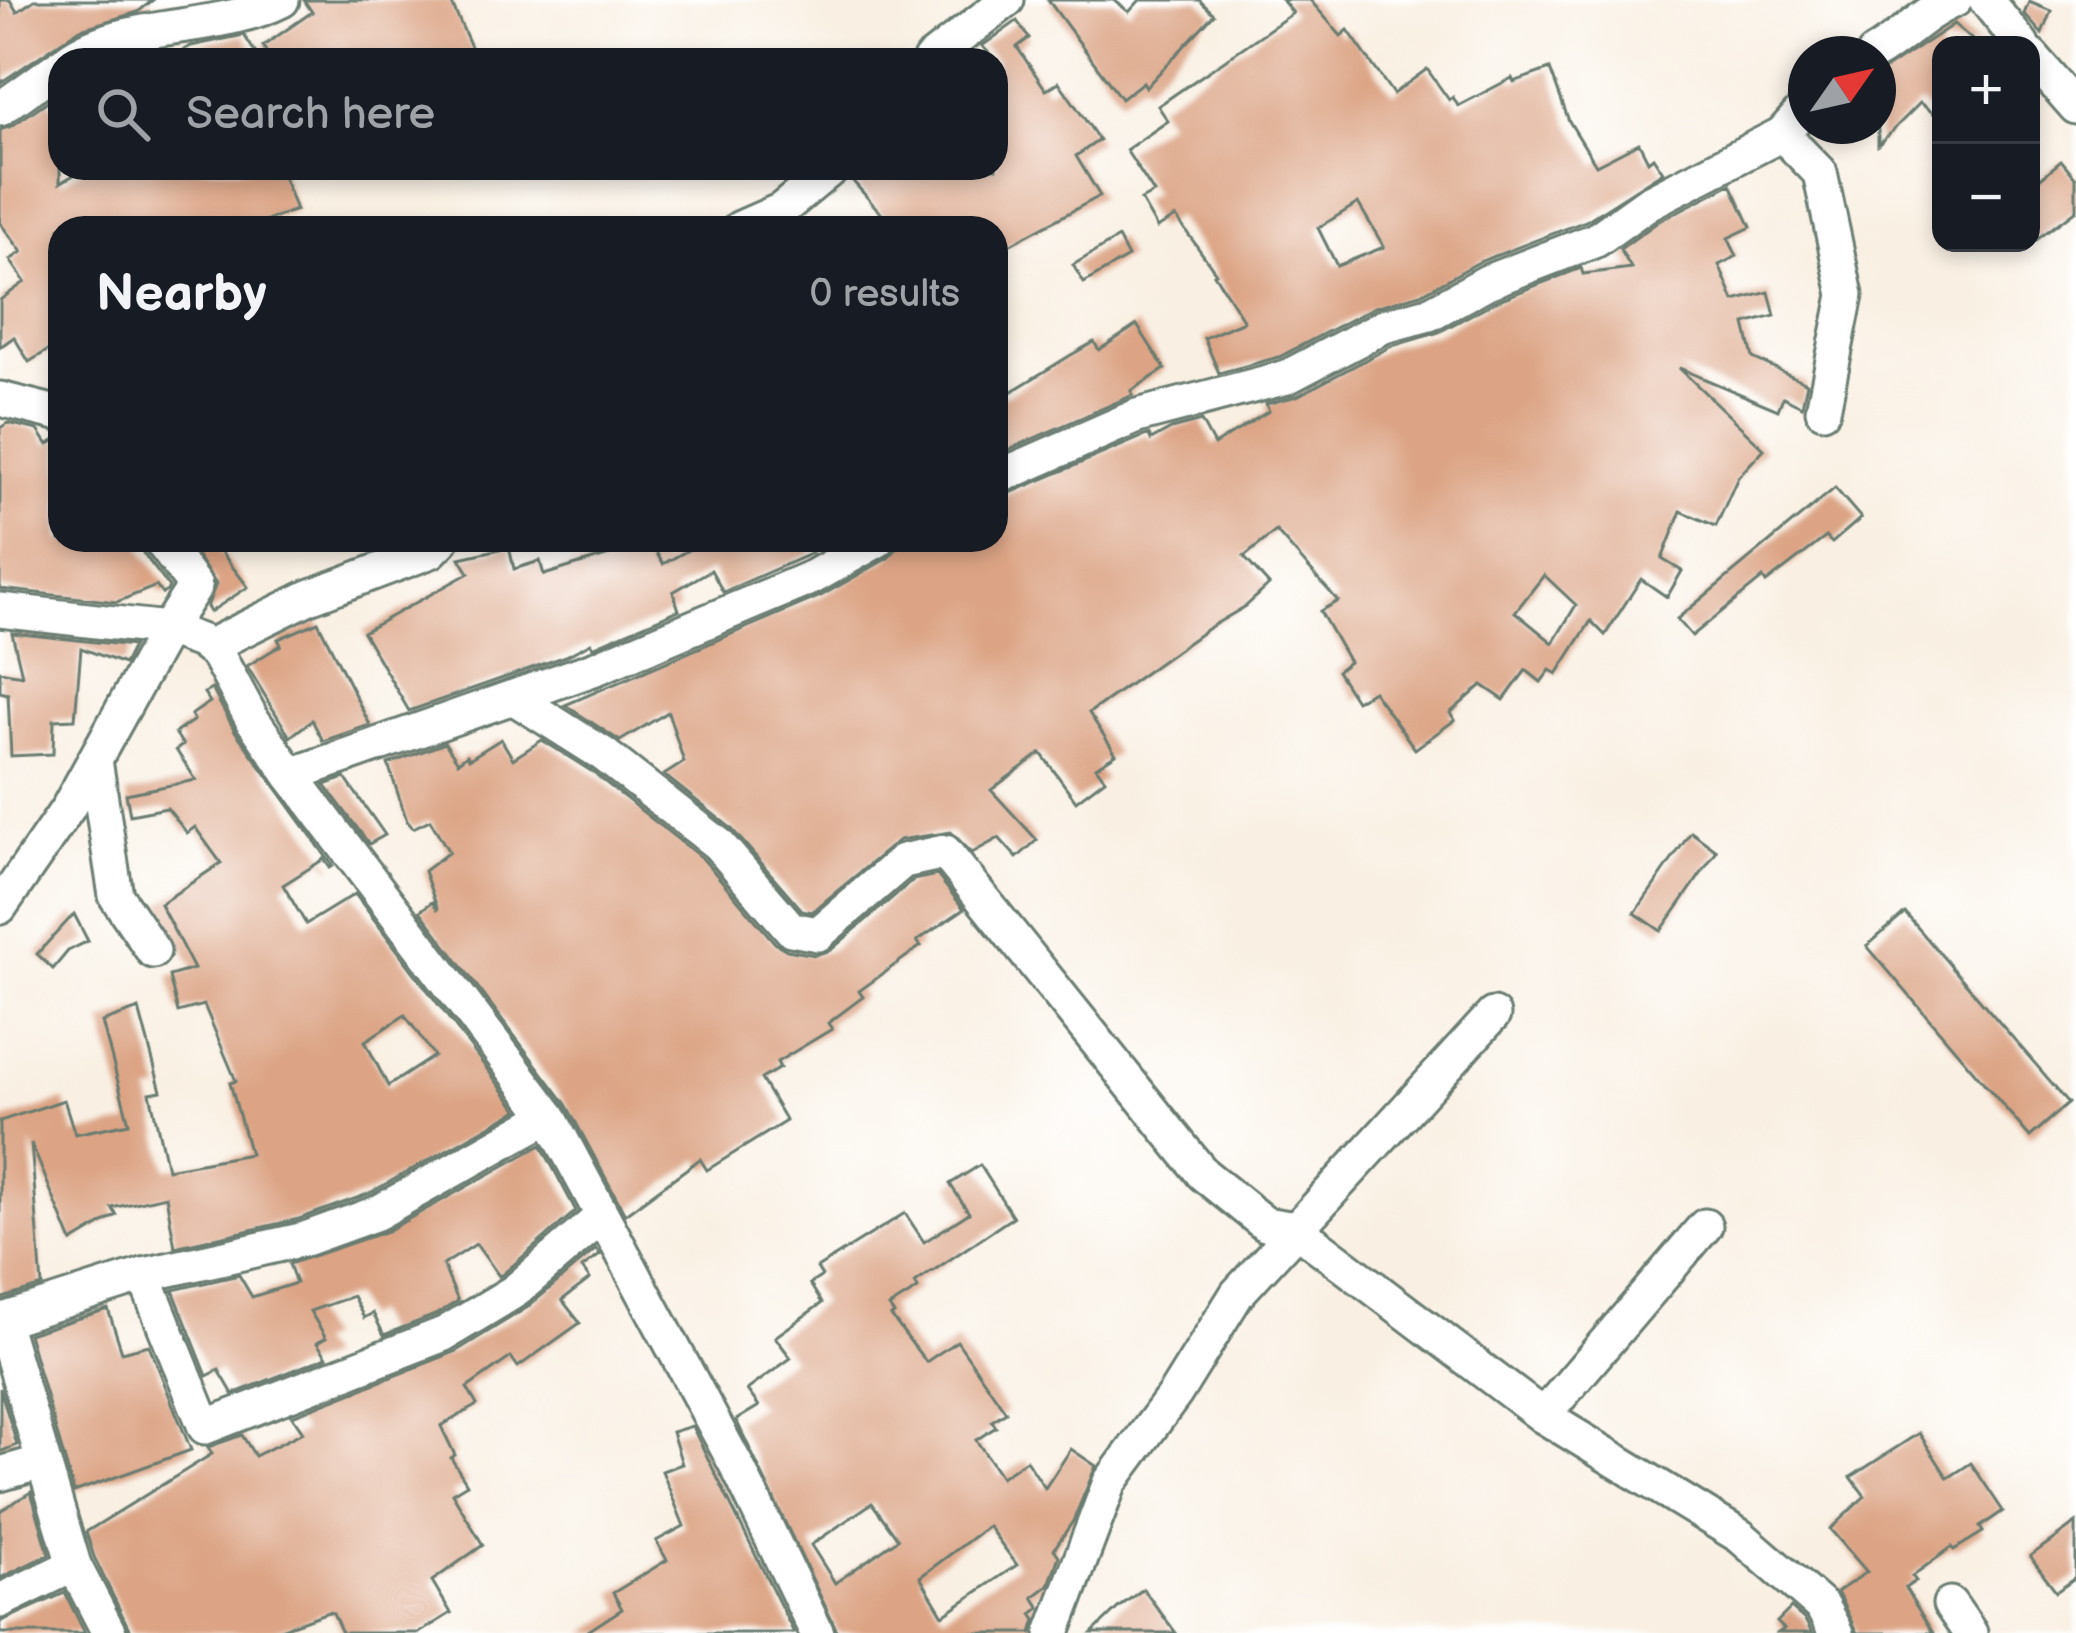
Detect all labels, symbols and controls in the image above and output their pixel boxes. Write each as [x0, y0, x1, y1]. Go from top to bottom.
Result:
north arrow [1788, 36, 1896, 144]
map controls [1932, 36, 2040, 252]
button: + [1932, 36, 2040, 144]
search box [48, 48, 1008, 180]
icon: search [90, 81, 156, 147]
text: Search here [186, 87, 435, 142]
button: − [1932, 144, 2040, 252]
text: Nearby [96, 264, 267, 325]
text: 0 results [809, 271, 960, 318]

